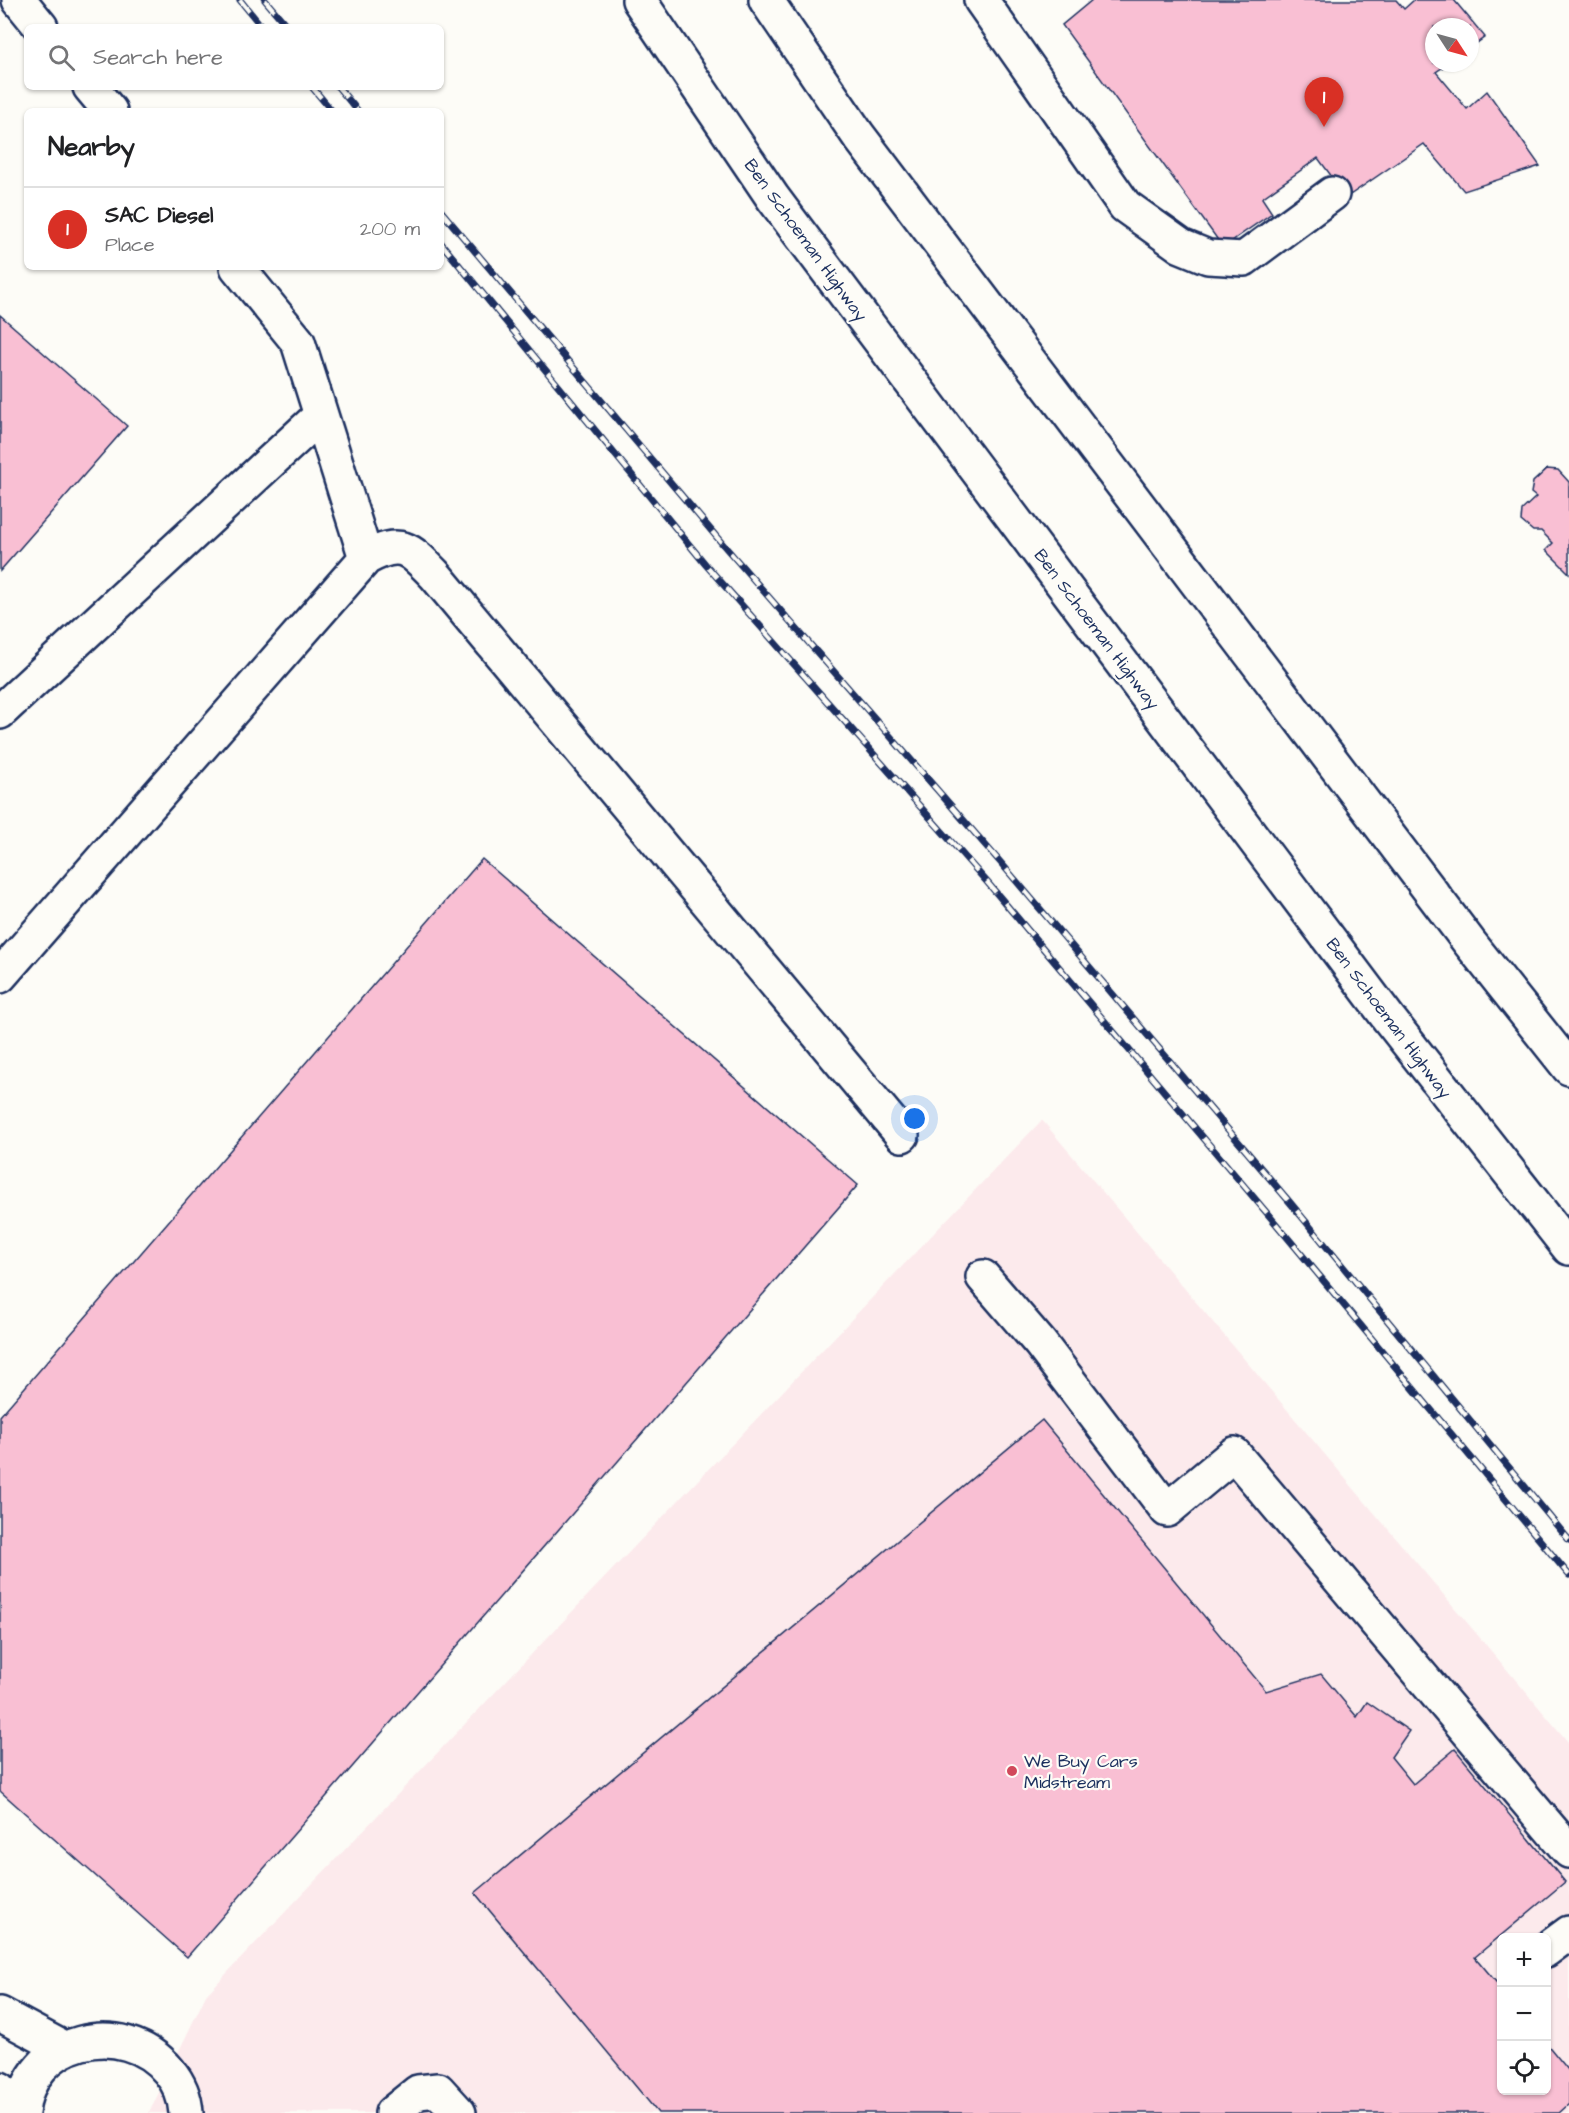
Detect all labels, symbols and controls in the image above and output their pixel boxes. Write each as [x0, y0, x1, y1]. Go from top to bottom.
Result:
north arrow [1425, 18, 1479, 72]
search box [24, 24, 444, 90]
icon: search [45, 41, 78, 74]
text: Search here [93, 42, 223, 73]
pin: 1 [1304, 78, 1344, 127]
text: Nearby [48, 129, 135, 165]
street label: Ben Schoeman Highway [737, 154, 873, 327]
text: SAC Diesel [105, 200, 214, 231]
text: 1 [66, 215, 69, 243]
text: 200 m [360, 215, 420, 243]
text: Place [105, 231, 155, 259]
street label: Ben Schoeman Highway [1027, 544, 1165, 715]
street label: Ben Schoeman Highway [1319, 933, 1457, 1104]
your location [900, 1104, 929, 1133]
place label: We Buy Cars Midstream [1024, 1749, 1138, 1795]
marker: We Buy Cars Midstream [1005, 1764, 1019, 1778]
map controls [1497, 1933, 1551, 2095]
button: + [1497, 1933, 1551, 1987]
button: − [1497, 1987, 1551, 2041]
button: locate [1497, 2041, 1551, 2095]

